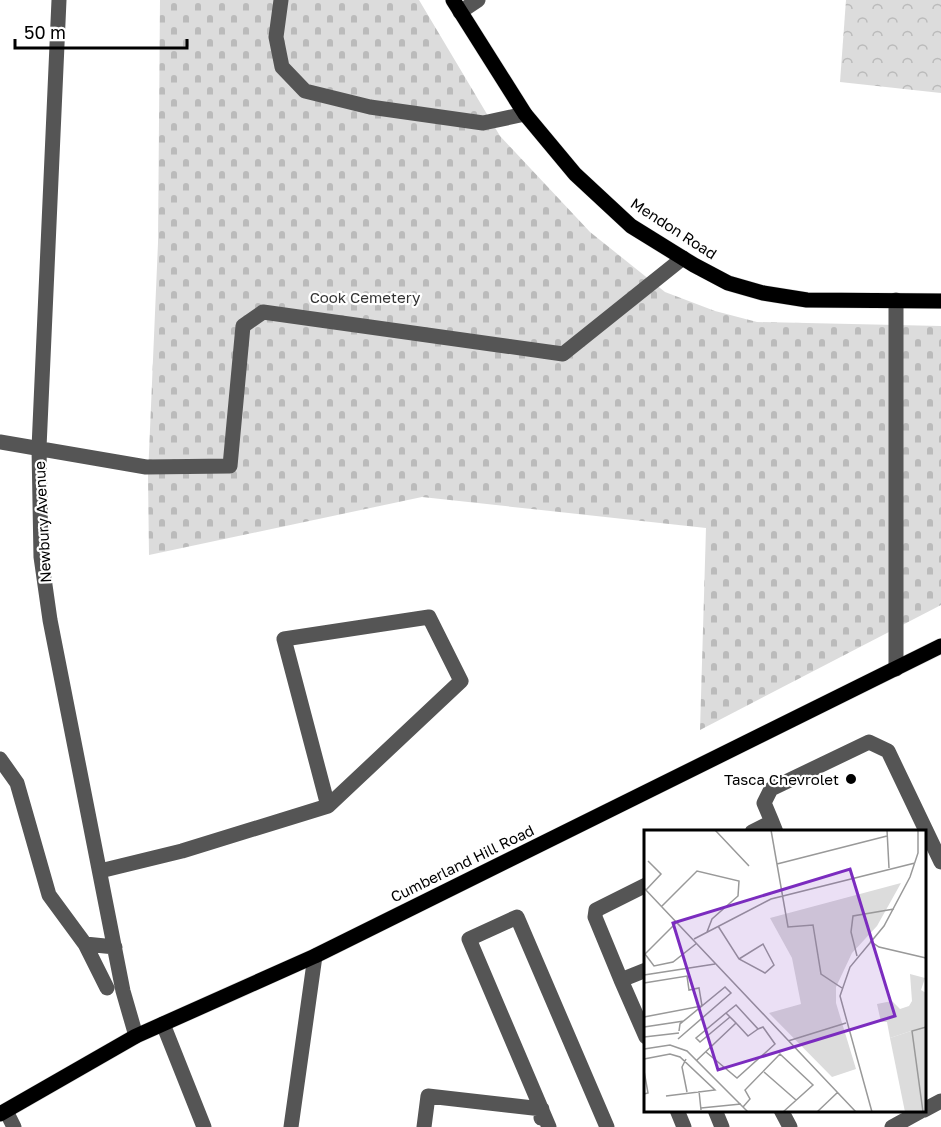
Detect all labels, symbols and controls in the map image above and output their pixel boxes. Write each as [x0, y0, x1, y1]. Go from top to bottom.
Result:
scale bar [15, 12, 188, 50]
text: 50 m [24, 21, 66, 43]
street label: Mendon Road [628, 194, 720, 262]
park label: Cook Cemetery [310, 288, 421, 306]
street label: Newbury Avenue [30, 460, 54, 583]
place label: Tasca Chevrolet [724, 770, 839, 788]
marker: Tasca Chevrolet [844, 772, 858, 786]
street label: Cumberland Hill Road [387, 820, 537, 906]
inset map [644, 830, 926, 1112]

